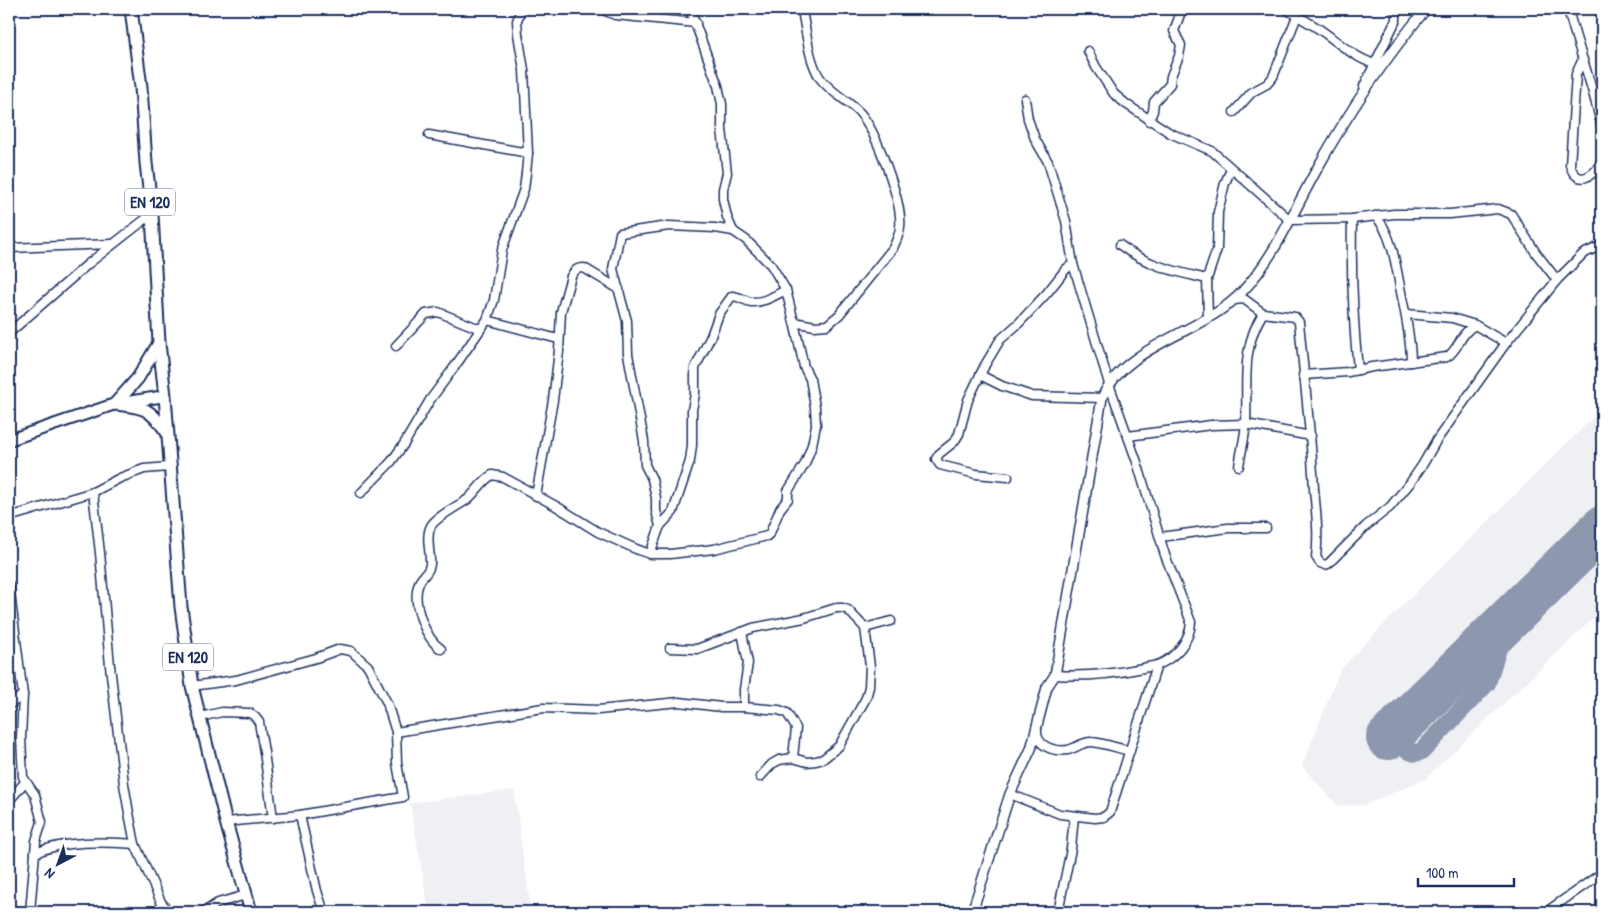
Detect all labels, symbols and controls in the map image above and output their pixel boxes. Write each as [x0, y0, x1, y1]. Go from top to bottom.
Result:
road number: EN 120 [125, 188, 175, 216]
road number: EN 120 [163, 644, 213, 670]
north arrow [32, 838, 82, 888]
scale bar [1418, 856, 1515, 888]
text: 100 m [1426, 862, 1459, 883]
text: N [40, 864, 58, 884]

